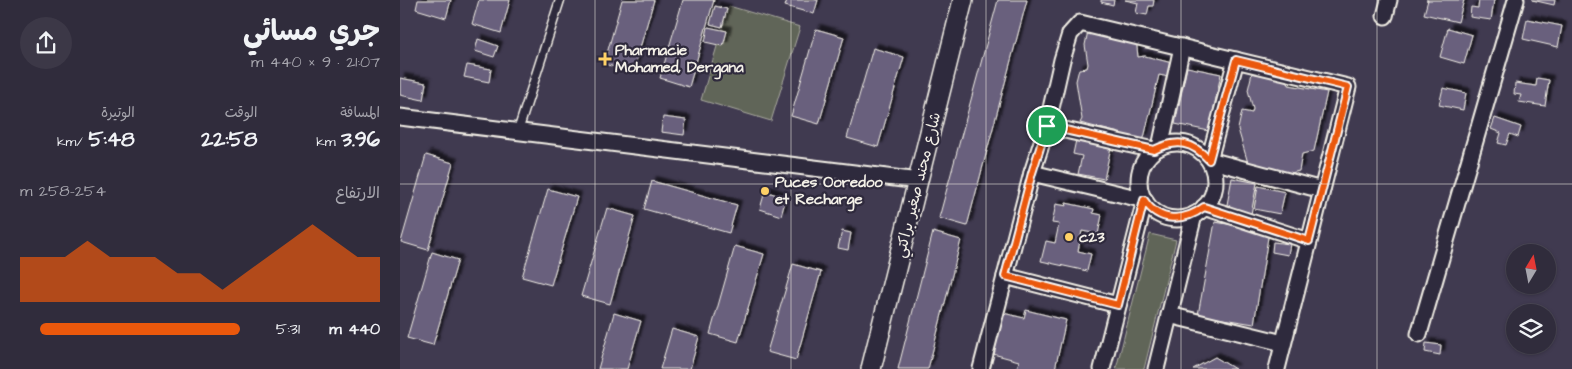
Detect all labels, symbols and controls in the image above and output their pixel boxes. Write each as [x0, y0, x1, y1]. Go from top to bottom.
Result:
text: جري مسائي [243, 12, 380, 51]
button: share [20, 17, 72, 69]
place label: Pharmacie Mohamed, Dergana [615, 40, 744, 80]
text: 21:07 · 9 × 440 m [251, 51, 380, 73]
marker: Pharmacie Mohamed, Dergana [599, 53, 611, 65]
text: الوتيرة [101, 103, 135, 123]
text: الوقت [225, 103, 257, 123]
text: المسافة [340, 103, 380, 123]
pin [1026, 105, 1068, 147]
street label: شارع محند صغير براكتي [890, 110, 948, 260]
icon: arrive [1033, 112, 1061, 140]
text: 5:48 [88, 125, 135, 154]
text: 22:58 [201, 125, 257, 154]
text: 3.96 [341, 125, 380, 154]
text: /km [57, 132, 88, 152]
text: km [316, 132, 341, 152]
place label: Puces Ooredoo et Recharge [775, 172, 883, 212]
text: 254–258 m [20, 180, 106, 202]
text: الارتفاع [335, 182, 380, 204]
marker: Puces Ooredoo et Recharge [759, 185, 771, 197]
place label: c23 [1079, 227, 1105, 248]
marker: c23 [1063, 231, 1075, 243]
north arrow [1506, 244, 1556, 294]
map controls [1506, 244, 1556, 354]
button: layers [1506, 304, 1556, 354]
text: 5:31 [276, 318, 300, 340]
text: 440 m [329, 318, 380, 340]

